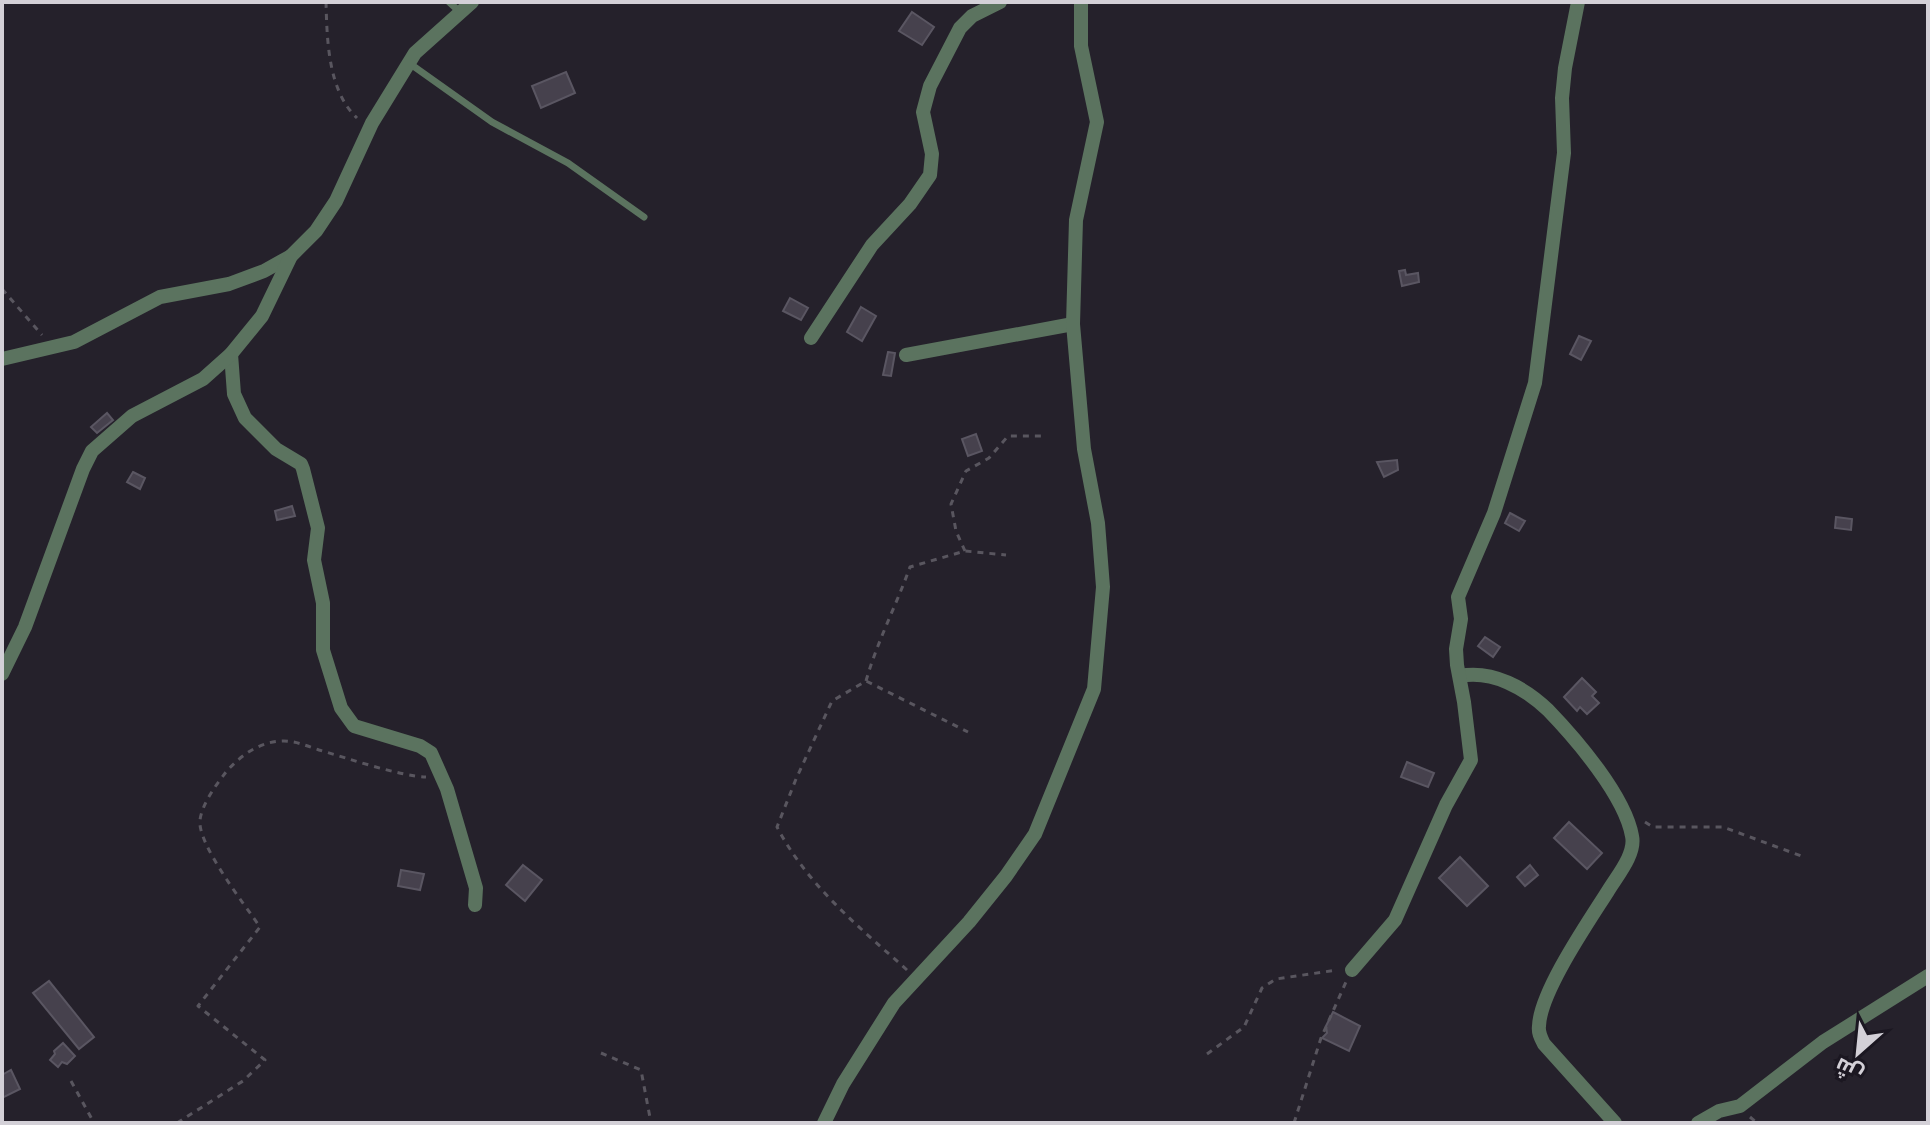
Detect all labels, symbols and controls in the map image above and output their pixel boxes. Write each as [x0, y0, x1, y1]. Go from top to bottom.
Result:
north arrow [1818, 1013, 1898, 1093]
text: ش [1830, 1050, 1869, 1091]

